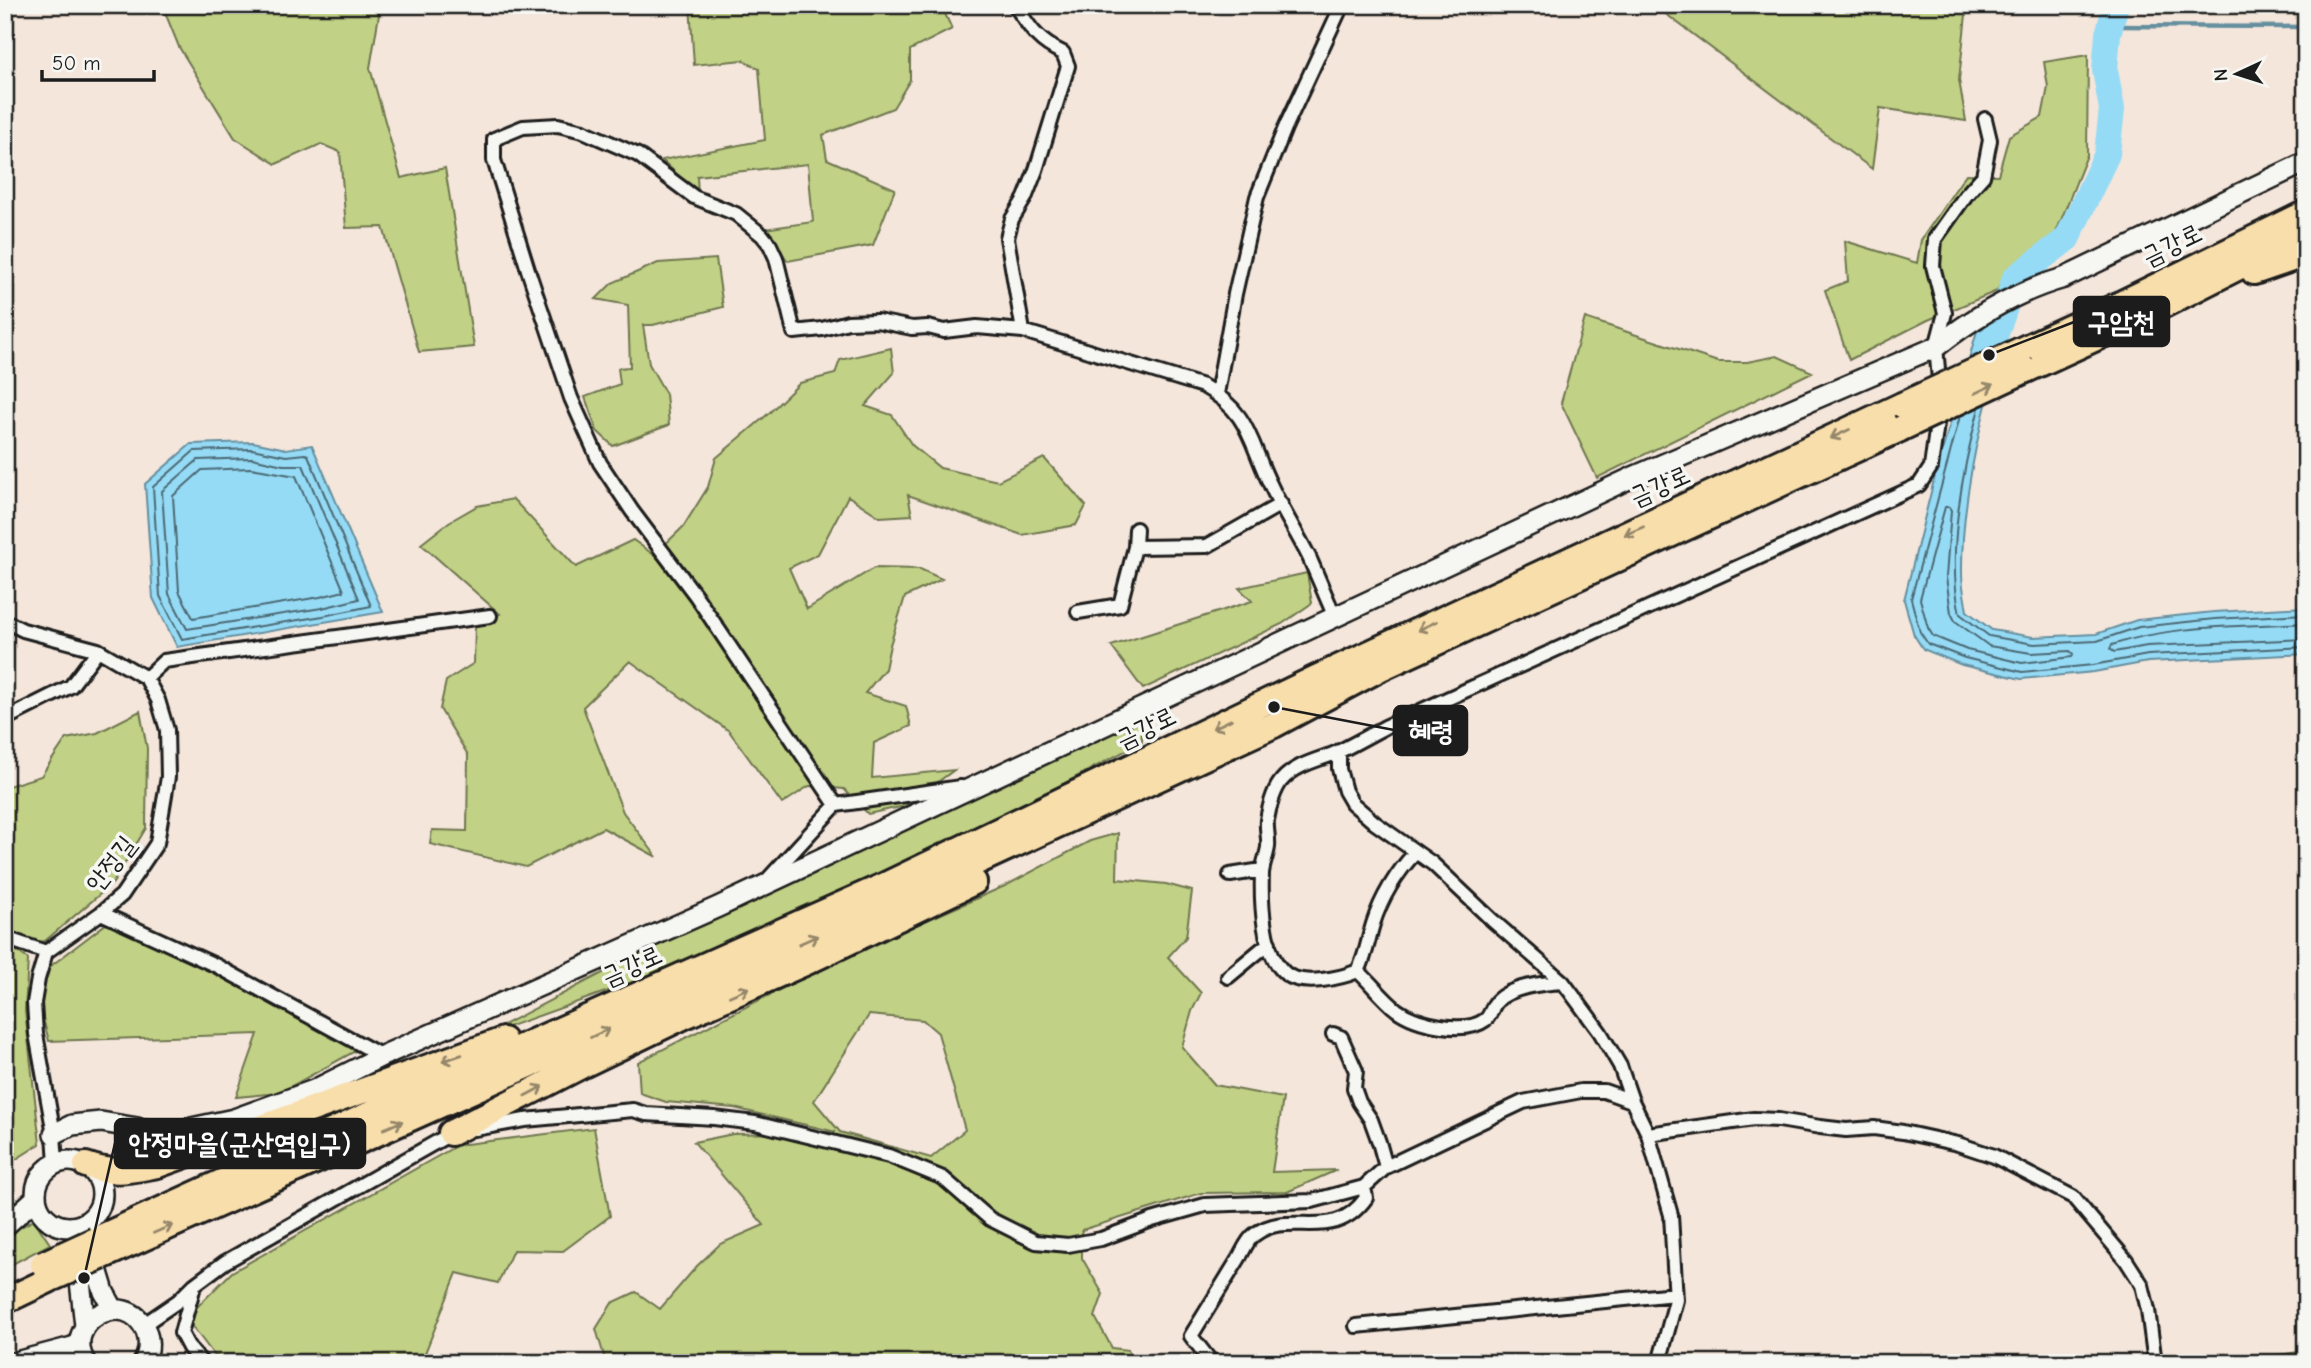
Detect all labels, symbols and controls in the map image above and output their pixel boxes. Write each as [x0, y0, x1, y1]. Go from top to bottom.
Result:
scale bar [42, 38, 154, 82]
north arrow [2202, 38, 2272, 108]
text: 50 m [52, 51, 101, 75]
text: N [2210, 68, 2232, 82]
street label: 금강로 [2137, 218, 2207, 272]
callout: 구암천 [2074, 297, 2169, 346]
text: 구암천 [2087, 306, 2155, 338]
one-way arrow [1973, 382, 1994, 396]
one-way arrow [1830, 428, 1851, 442]
street label: 금강로 [1625, 460, 1695, 512]
one-way arrow [1624, 524, 1645, 538]
one-way arrow [1417, 620, 1438, 633]
street label: 금강로 [1111, 701, 1181, 755]
callout: 혜령 [1394, 706, 1467, 755]
text: 혜령 [1408, 715, 1454, 747]
one-way arrow [1212, 717, 1233, 731]
street label: 안정길 [80, 830, 142, 898]
one-way arrow [797, 933, 818, 946]
street label: 금강로 [597, 940, 667, 992]
one-way arrow [728, 985, 749, 998]
one-way arrow [589, 1026, 611, 1039]
one-way arrow [442, 1053, 464, 1065]
one-way arrow [523, 1083, 544, 1097]
one-way arrow [382, 1118, 403, 1131]
callout: 안정마을(군산역입구) [115, 1119, 365, 1168]
text: 안정마을(군산역입구) [129, 1128, 351, 1160]
one-way arrow [152, 1222, 173, 1235]

